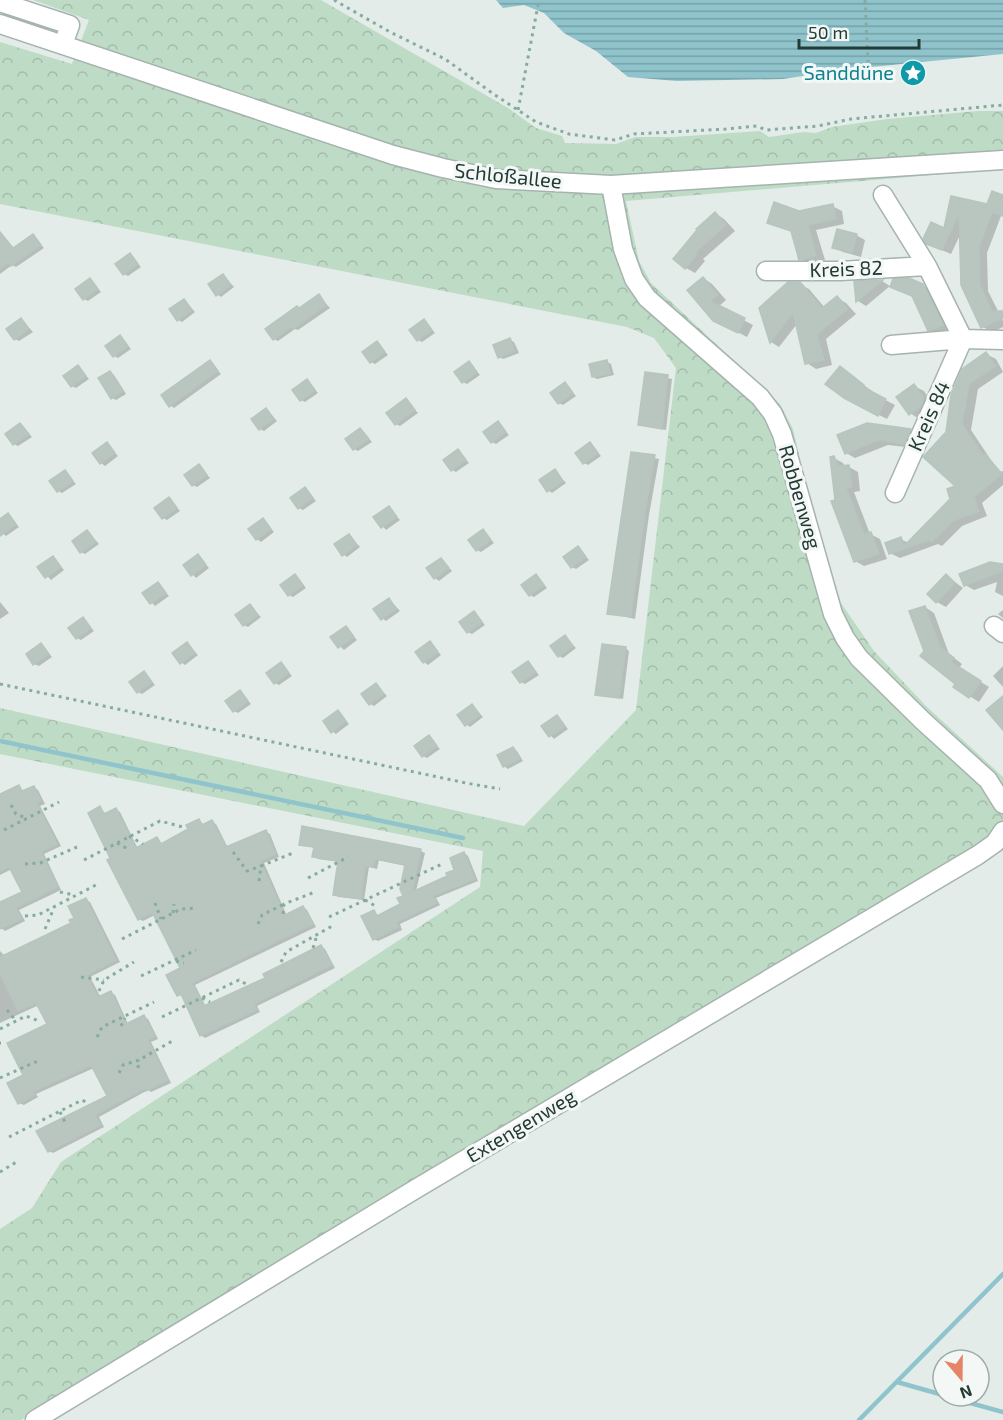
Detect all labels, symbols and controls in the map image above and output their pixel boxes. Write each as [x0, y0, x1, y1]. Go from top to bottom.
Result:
scale bar [799, 12, 919, 50]
text: 50 m [808, 21, 848, 43]
place icon: Sanddüne [898, 58, 928, 88]
place label: Sanddüne [804, 60, 894, 84]
street label: Schloßallee [453, 157, 563, 193]
street label: Kreis 82 [809, 255, 883, 281]
street label: Kreis 84 [902, 377, 954, 454]
street label: Robbenweg [775, 442, 827, 552]
street label: Extengenweg [461, 1083, 580, 1167]
north arrow [931, 1348, 991, 1408]
text: N [958, 1382, 975, 1403]

